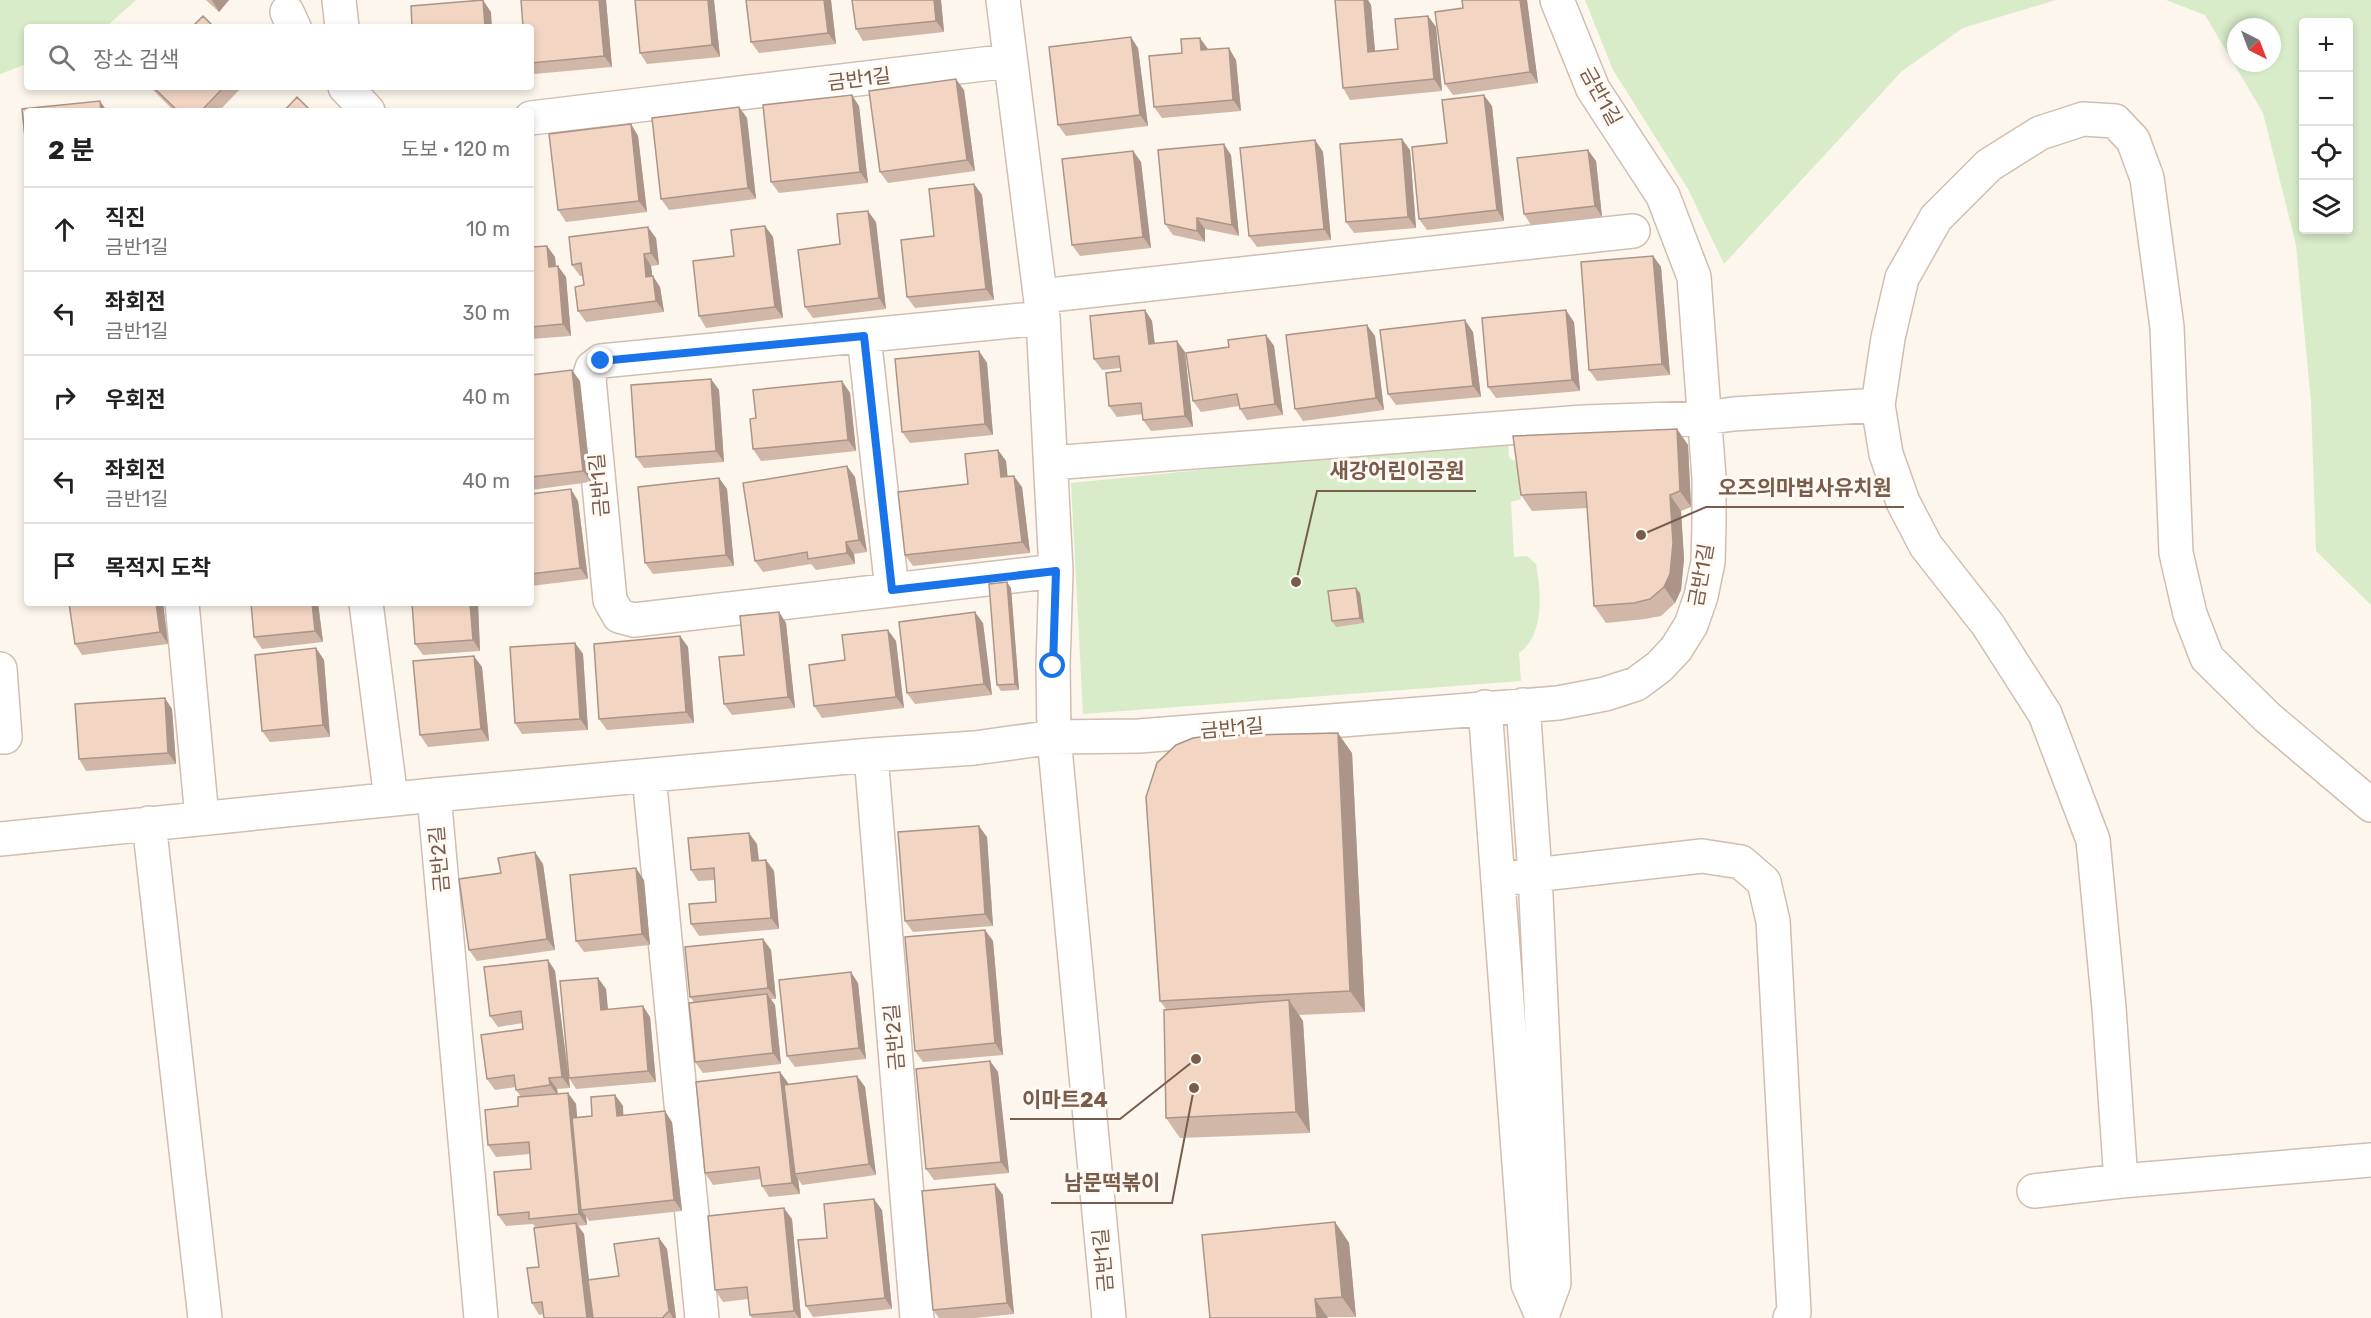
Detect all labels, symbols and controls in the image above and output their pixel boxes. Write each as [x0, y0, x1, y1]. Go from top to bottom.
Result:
north arrow [2227, 18, 2281, 72]
map controls [2299, 18, 2353, 234]
button: + [2299, 18, 2353, 72]
search box [24, 24, 534, 90]
icon: search [45, 41, 78, 74]
text: 장소 검색 [93, 46, 179, 73]
street label: 금반1길 [1575, 62, 1627, 130]
street label: 금반1길 [826, 63, 892, 95]
button: − [2299, 72, 2353, 126]
button: locate [2299, 126, 2353, 180]
text: 2 분 [48, 135, 94, 166]
text: 도보 · 120 m [401, 137, 510, 161]
button: layers [2299, 180, 2353, 234]
text: 직진 [105, 204, 145, 231]
icon: ahead [48, 213, 81, 246]
text: 10 m [466, 217, 510, 241]
text: 금반1길 [105, 235, 169, 259]
text: 좌회전 [105, 288, 166, 315]
icon: left [48, 297, 81, 330]
text: 30 m [463, 301, 510, 325]
text: 금반1길 [105, 319, 169, 343]
route end [587, 347, 613, 373]
icon: right [48, 381, 81, 414]
text: 40 m [462, 385, 510, 409]
text: 우회전 [105, 386, 166, 413]
street label: 금반1길 [584, 452, 614, 518]
callout: 새강어린이공원 [1317, 452, 1476, 491]
text: 좌회전 [105, 456, 166, 483]
text: 새강어린이공원 [1329, 458, 1465, 483]
icon: left [48, 465, 81, 498]
callout: 오즈의마법사유치원 [1706, 468, 1904, 507]
text: 40 m [462, 469, 510, 493]
text: 오즈의마법사유치원 [1718, 475, 1892, 500]
text: 금반1길 [105, 487, 169, 511]
street label: 금반1길 [1684, 542, 1718, 608]
icon: arrive [48, 549, 81, 582]
text: 목적지 도착 [105, 554, 211, 581]
route start [1039, 652, 1065, 678]
street label: 금반1길 [1199, 713, 1265, 743]
street label: 금반2길 [424, 825, 454, 893]
street label: 금반2길 [879, 1003, 909, 1071]
callout: 이마트24 [1010, 1080, 1120, 1119]
text: 이마트24 [1022, 1087, 1108, 1112]
callout: 남문떡볶이 [1051, 1164, 1172, 1203]
text: 남문떡볶이 [1064, 1170, 1160, 1195]
street label: 금반1길 [1088, 1227, 1118, 1293]

